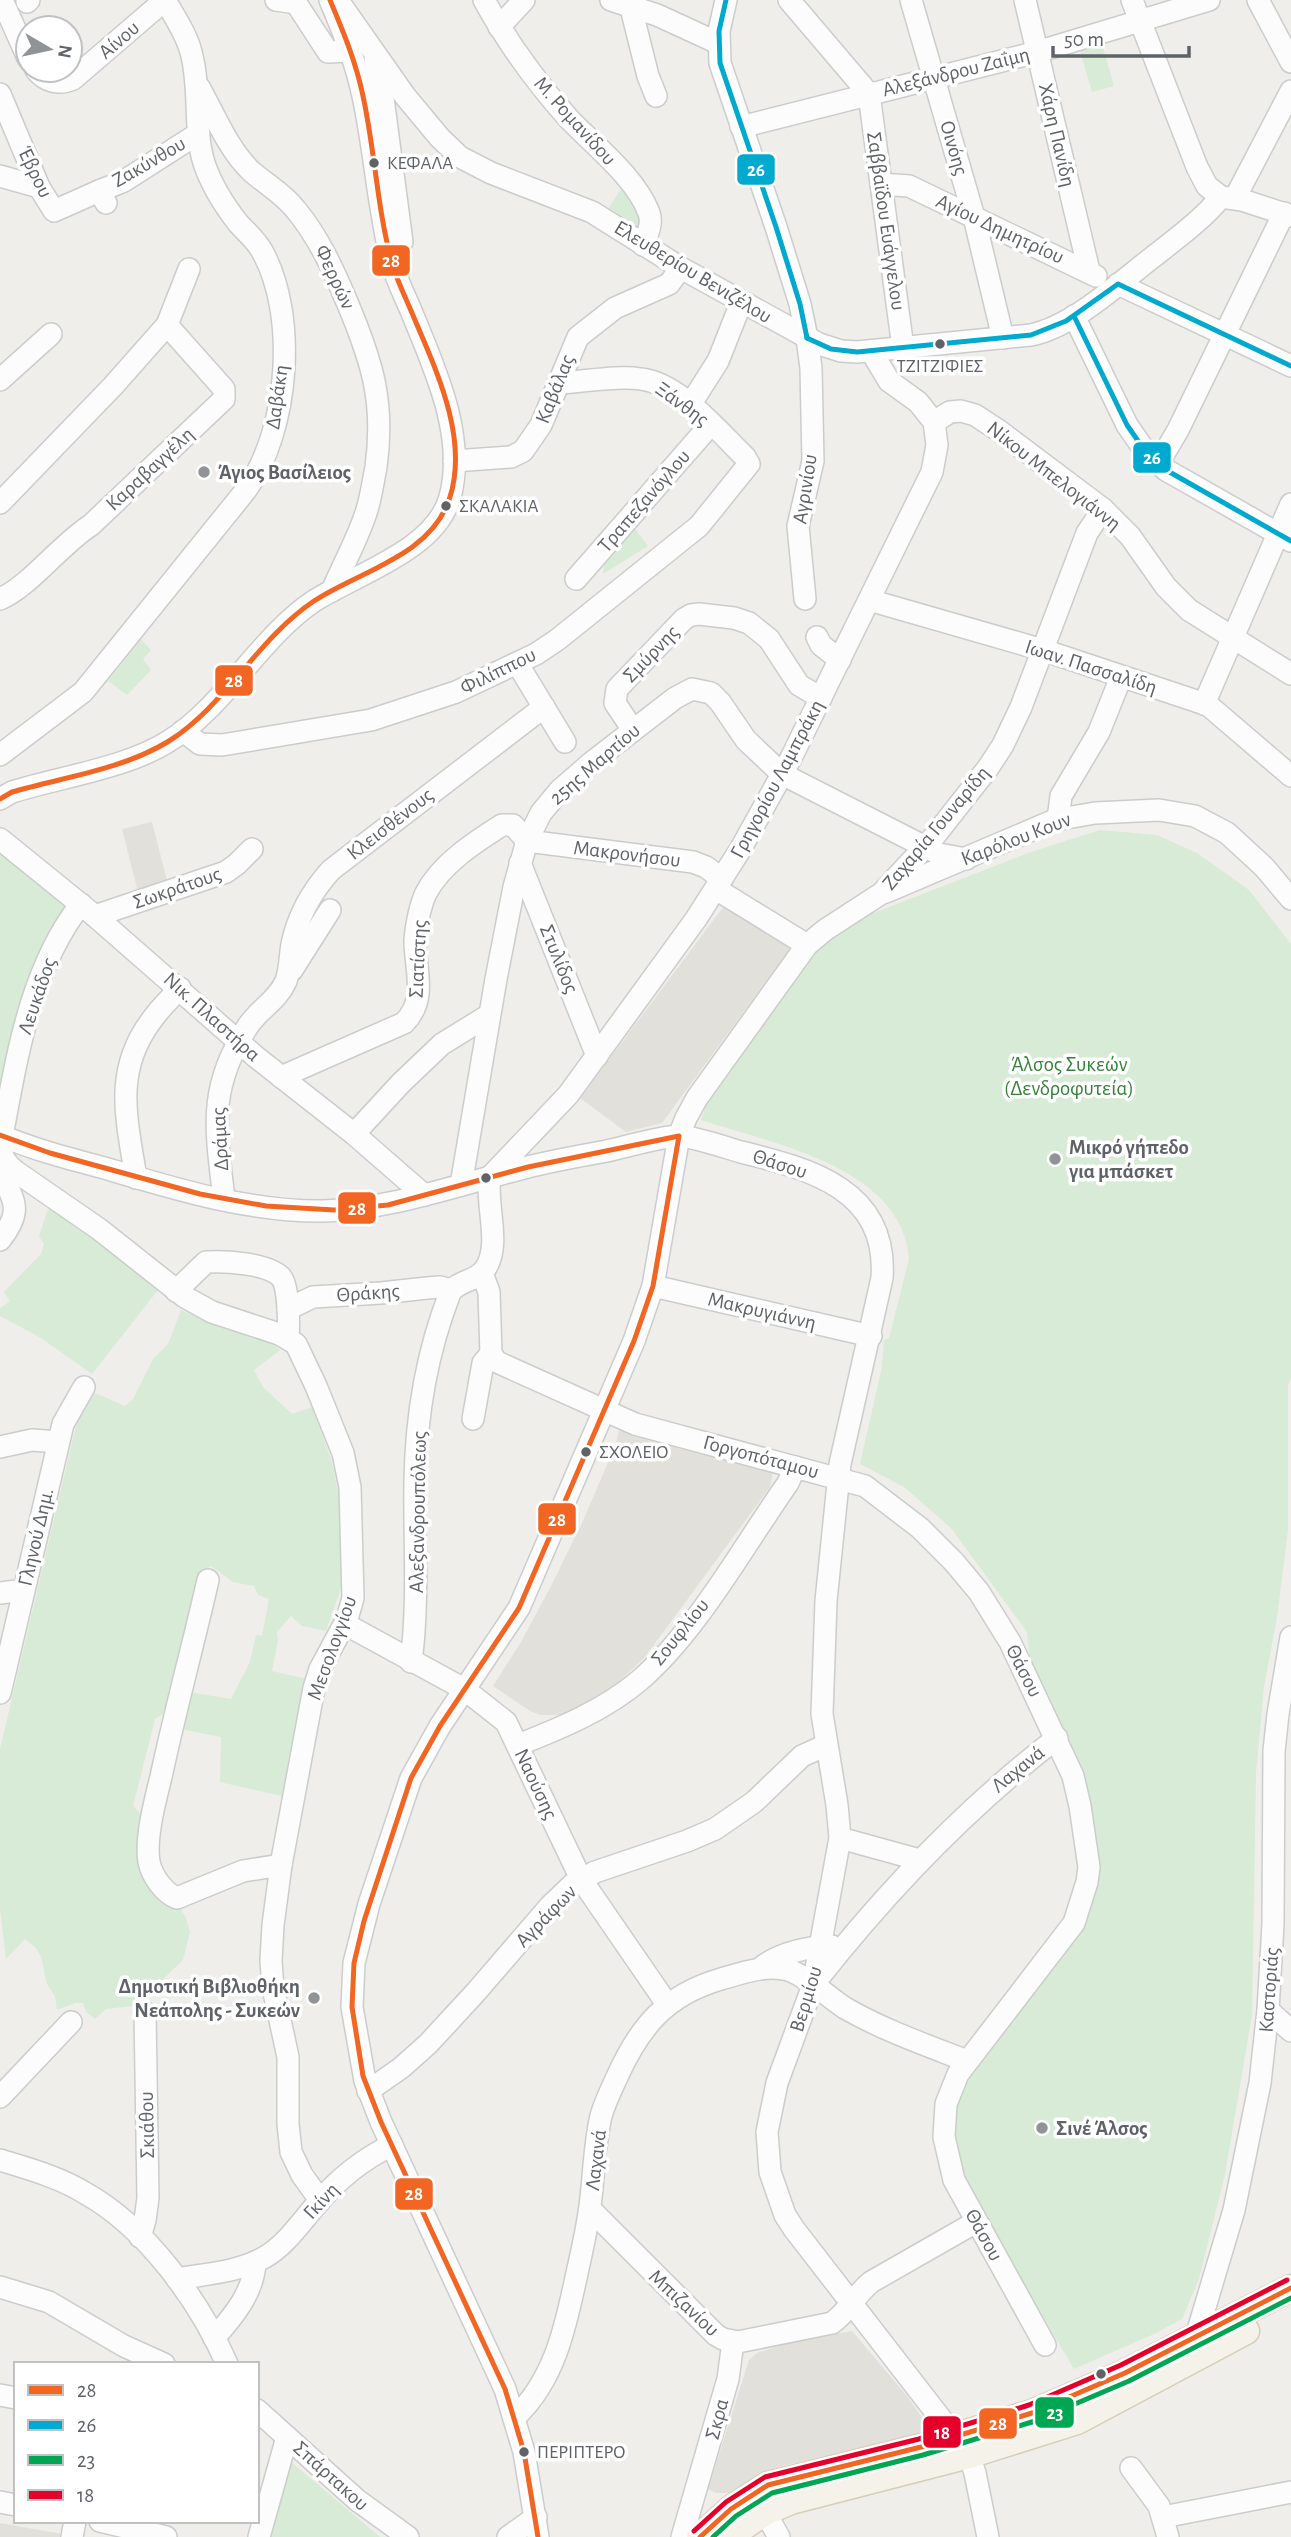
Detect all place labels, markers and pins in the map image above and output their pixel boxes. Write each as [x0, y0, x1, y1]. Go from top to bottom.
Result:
place label: ΚΕΦΑΛΑ [387, 154, 453, 173]
marker: ΚΕΦΑΛΑ [367, 156, 381, 170]
marker: ΤΖΙΤΖΙΦΙΕΣ [933, 337, 947, 351]
place label: ΤΖΙΤΖΙΦΙΕΣ [897, 357, 984, 376]
place label: Άγιος Βασίλειος [218, 462, 351, 483]
marker: Άγιος Βασίλειος [196, 464, 212, 480]
place label: ΣΚΑΛΑΚΙΑ [459, 497, 539, 516]
marker: ΣΚΑΛΑΚΙΑ [439, 499, 453, 513]
place label: Μικρό γήπεδο για μπάσκετ [1069, 1137, 1189, 1182]
marker: Μικρό γήπεδο για μπάσκετ [1047, 1151, 1063, 1167]
unlabelled marker [479, 1171, 493, 1185]
place label: ΣΧΟΛΕΙΟ [599, 1443, 668, 1462]
marker: ΣΧΟΛΕΙΟ [579, 1445, 593, 1459]
place label: Δημοτική Βιβλιοθήκη Νεάπολης - Συκεών [118, 1976, 300, 2021]
marker: Δημοτική Βιβλιοθήκη Νεάπολης - Συκεών [306, 1990, 322, 2006]
place label: Σινέ Άλσος [1056, 2118, 1148, 2139]
marker: Σινέ Άλσος [1034, 2120, 1050, 2136]
unlabelled marker [1094, 2367, 1108, 2381]
place label: ΠΕΡΙΠΤΕΡΟ [537, 2443, 625, 2462]
marker: ΠΕΡΙΠΤΕΡΟ [517, 2445, 531, 2459]

